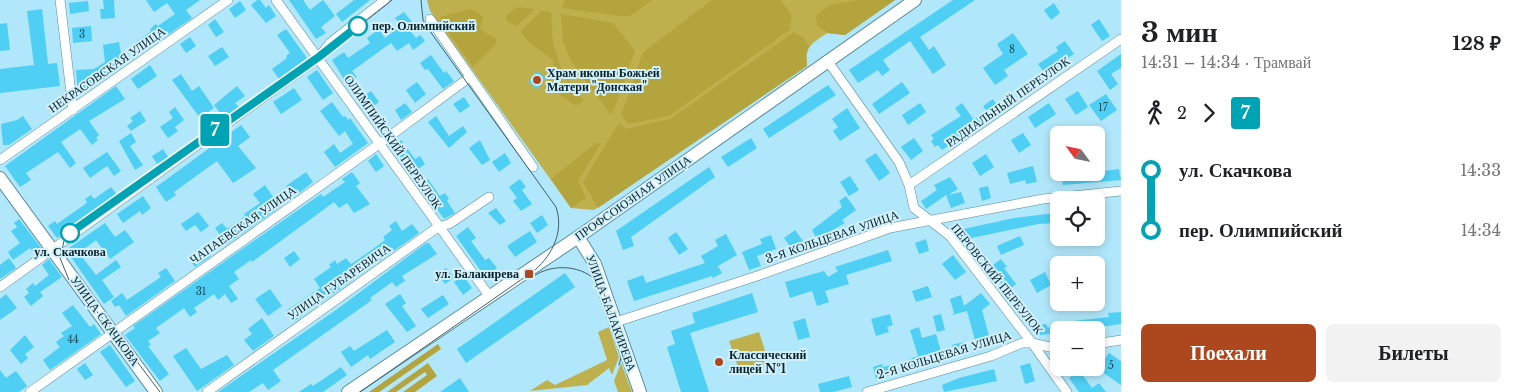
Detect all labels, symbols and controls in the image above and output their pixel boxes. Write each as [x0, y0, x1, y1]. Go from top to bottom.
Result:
text: 3 мин [1141, 15, 1218, 50]
marker: пер. Олимпийский [348, 16, 368, 36]
place label: пер. Олимпийский [372, 18, 475, 33]
street label: НЕКРАСОВСКАЯ УЛИЦА [45, 23, 168, 116]
house number: 3 [79, 28, 85, 41]
text: 128 ₽ [1452, 32, 1501, 55]
house number: 8 [1009, 43, 1015, 56]
text: 14:31 – 14:34 · Трамвай [1141, 52, 1311, 72]
street label: РАДИАЛЬНЫЙ ПЕРЕУЛОК [943, 53, 1073, 150]
place label: Храм иконы Божьей Матери "Донская" [547, 65, 660, 94]
street label: ОЛИМПИЙСКИЙ ПЕРЕУЛОК [341, 72, 446, 212]
marker: Храм иконы Божьей Матери "Донская" [531, 74, 543, 86]
icon: walk [1141, 99, 1169, 127]
icon: forward [1195, 99, 1223, 127]
house number: 17 [1098, 101, 1109, 114]
text: 7 [1241, 102, 1250, 124]
text: 2 [1177, 103, 1187, 123]
line badge: 7 [199, 114, 231, 146]
text: 7 [210, 119, 220, 141]
north arrow [1050, 126, 1105, 181]
map controls [1050, 126, 1105, 376]
street label: ПРОФСОЮЗНАЯ УЛИЦА [572, 151, 694, 244]
text: ул. Скачкова [1179, 159, 1292, 182]
text: 14:33 [1460, 160, 1501, 180]
street label: ЧАПАЕВСКАЯ УЛИЦА [187, 182, 299, 267]
button: locate [1050, 191, 1105, 246]
street label: 3-Я КОЛЬЦЕВАЯ УЛИЦА [763, 207, 901, 266]
text: пер. Олимпийский [1179, 219, 1342, 242]
street label: ПЕРОВСКИЙ ПЕРЕУЛОК [948, 220, 1047, 338]
text: 14:34 [1461, 220, 1501, 240]
marker: ул. Скачкова [60, 223, 80, 243]
street label: УЛИЦА ГУБАРЕВИЧА [284, 240, 394, 323]
place label: ул. Скачкова [34, 244, 106, 259]
street label: УЛИЦА БАЛАКИРЕВА [583, 252, 640, 374]
button: + [1050, 256, 1105, 311]
place label: ул. Балакирева [435, 266, 519, 281]
marker: ул. Балакирева [523, 268, 535, 280]
street label: УЛИЦА СКАЧКОВА [68, 273, 143, 369]
house number: 31 [196, 285, 206, 298]
button: − [1050, 321, 1105, 376]
button: Поехали [1141, 324, 1316, 382]
button: Билеты [1326, 324, 1501, 382]
street label: 2-Я КОЛЬЦЕВАЯ УЛИЦА [875, 327, 1013, 382]
house number: 44 [67, 333, 79, 346]
place label: Классический лицей №1 [729, 347, 806, 376]
marker: Классический лицей №1 [713, 356, 725, 368]
house number: 5 [1108, 359, 1114, 372]

